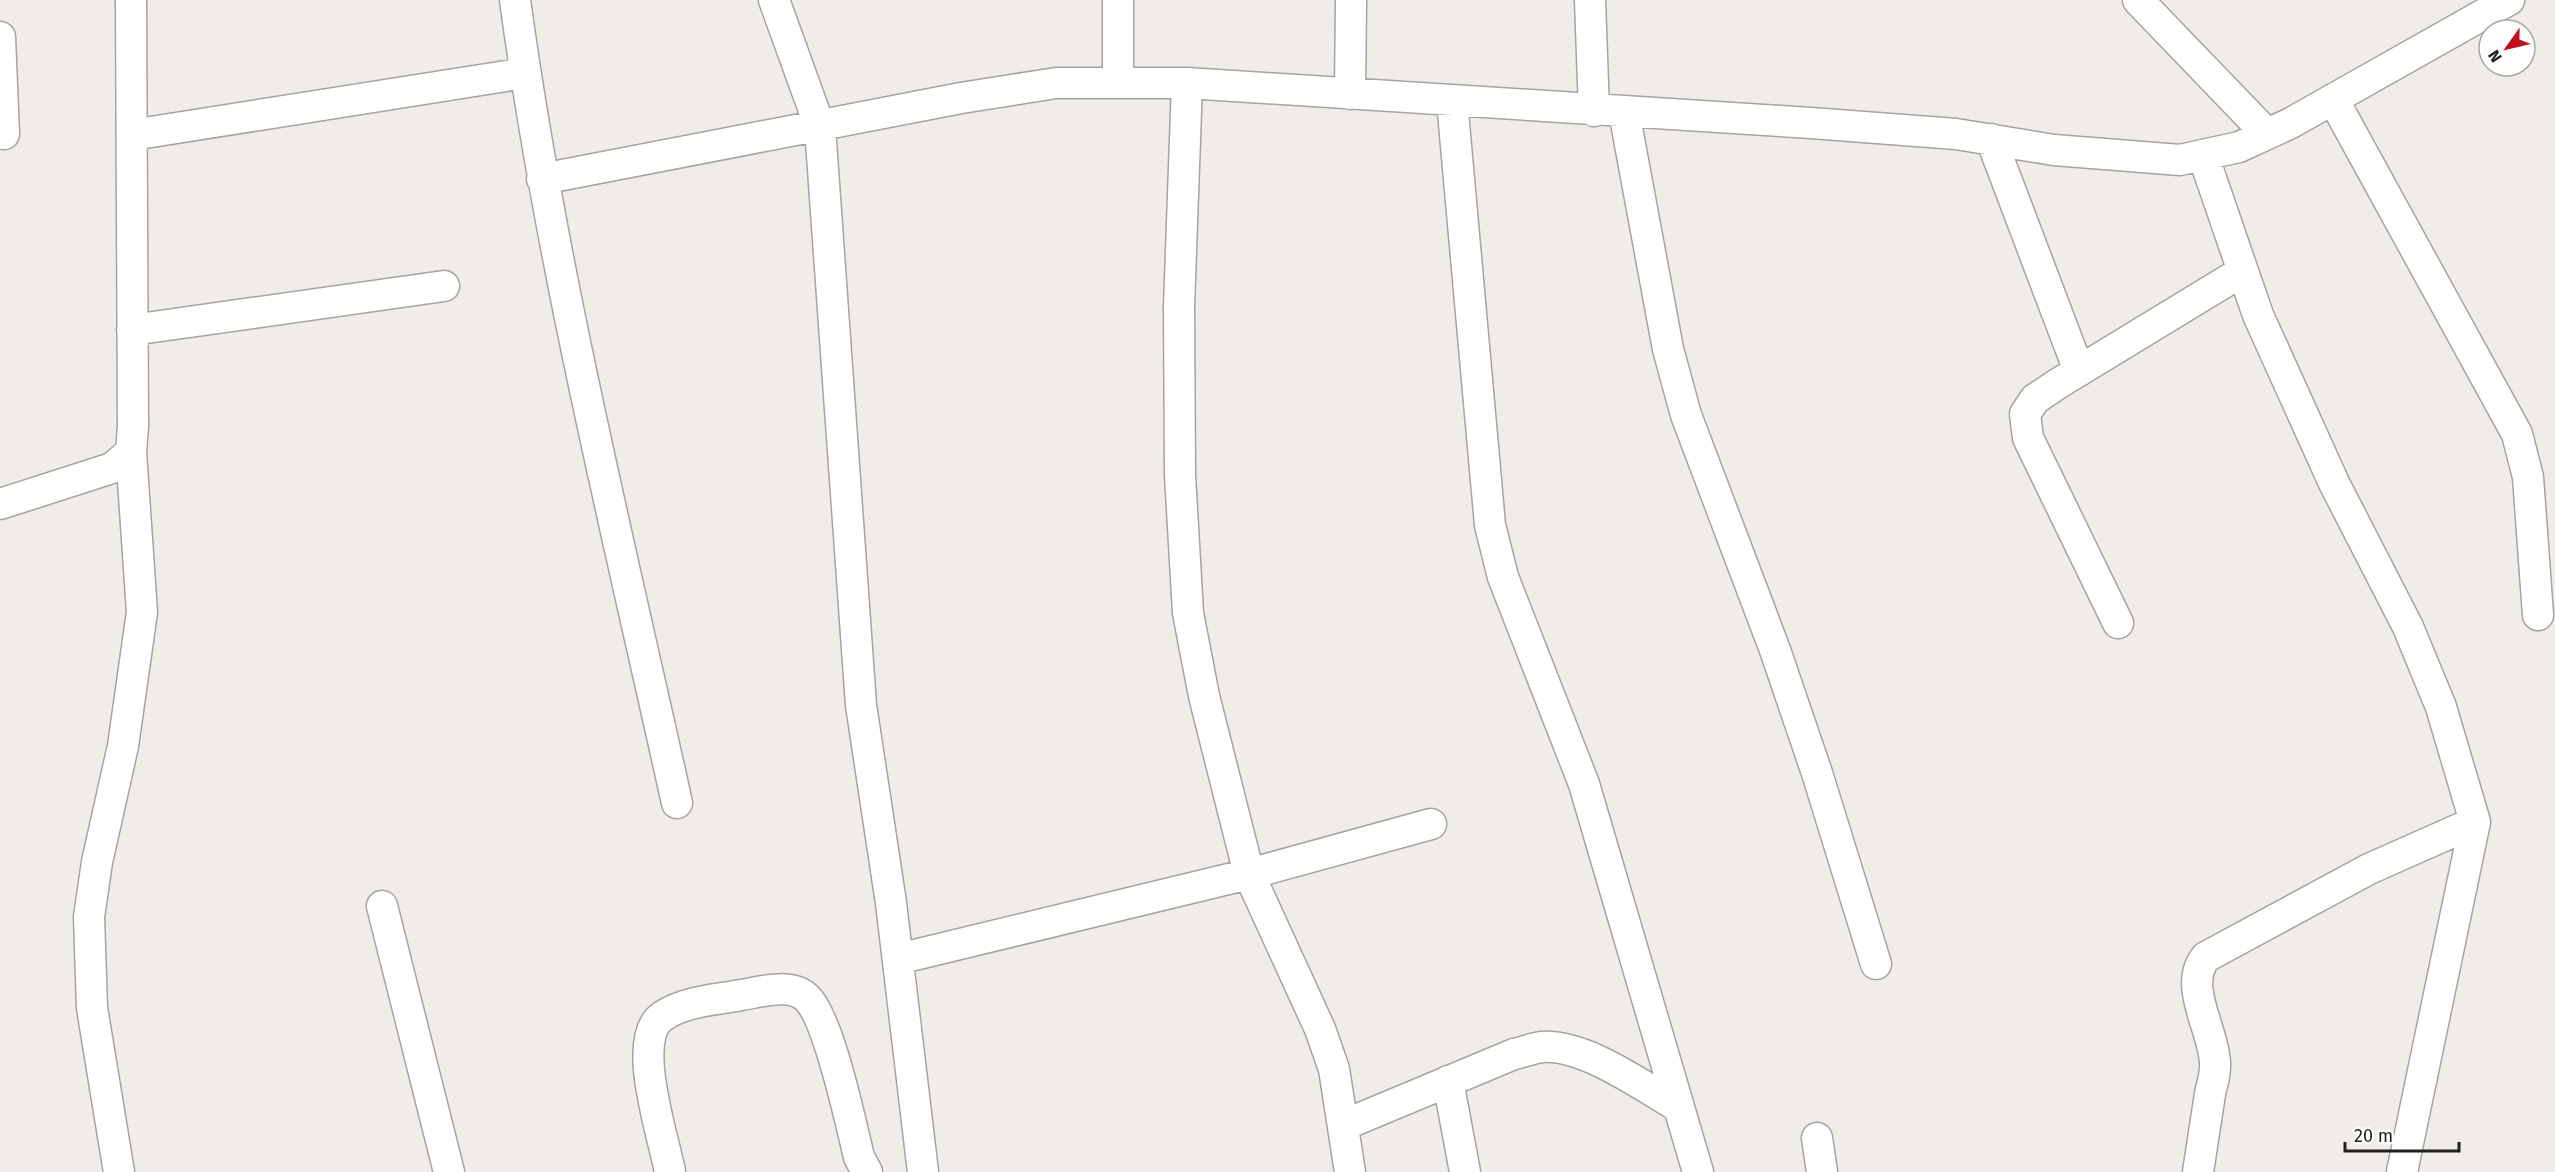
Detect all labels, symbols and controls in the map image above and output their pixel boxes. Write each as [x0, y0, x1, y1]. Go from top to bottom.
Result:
north arrow [2477, 18, 2537, 78]
text: N [2484, 46, 2506, 66]
scale bar [2345, 1115, 2459, 1153]
text: 20 m [2354, 1125, 2393, 1147]

